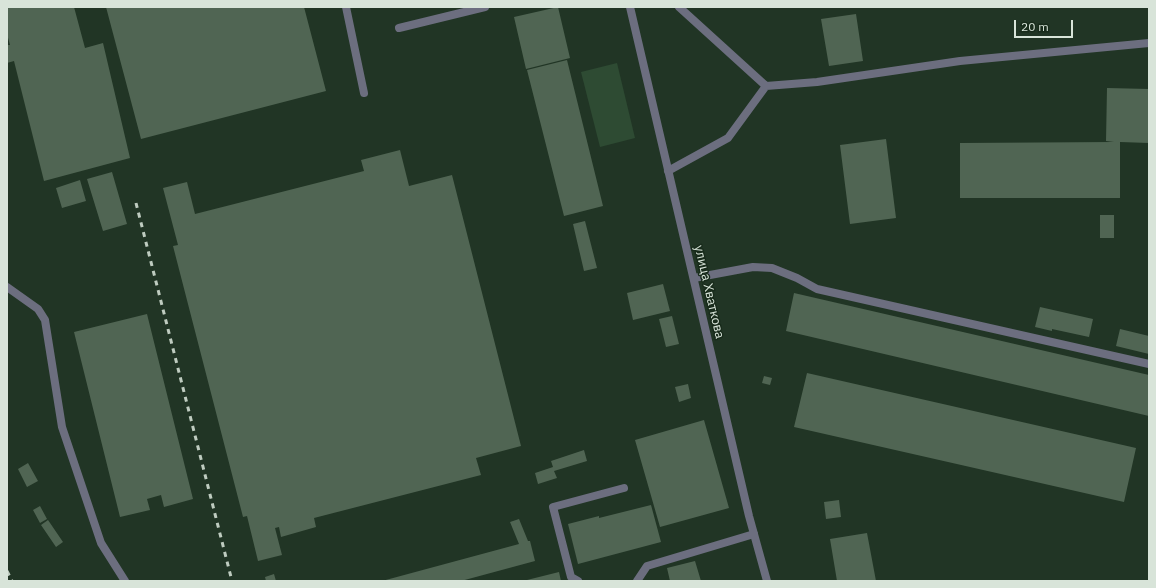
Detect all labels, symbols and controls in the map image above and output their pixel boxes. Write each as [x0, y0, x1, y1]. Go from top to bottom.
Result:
scale bar [1016, 12, 1075, 38]
text: 20 m [1021, 19, 1049, 34]
street label: улица Хваткова [691, 244, 727, 340]

